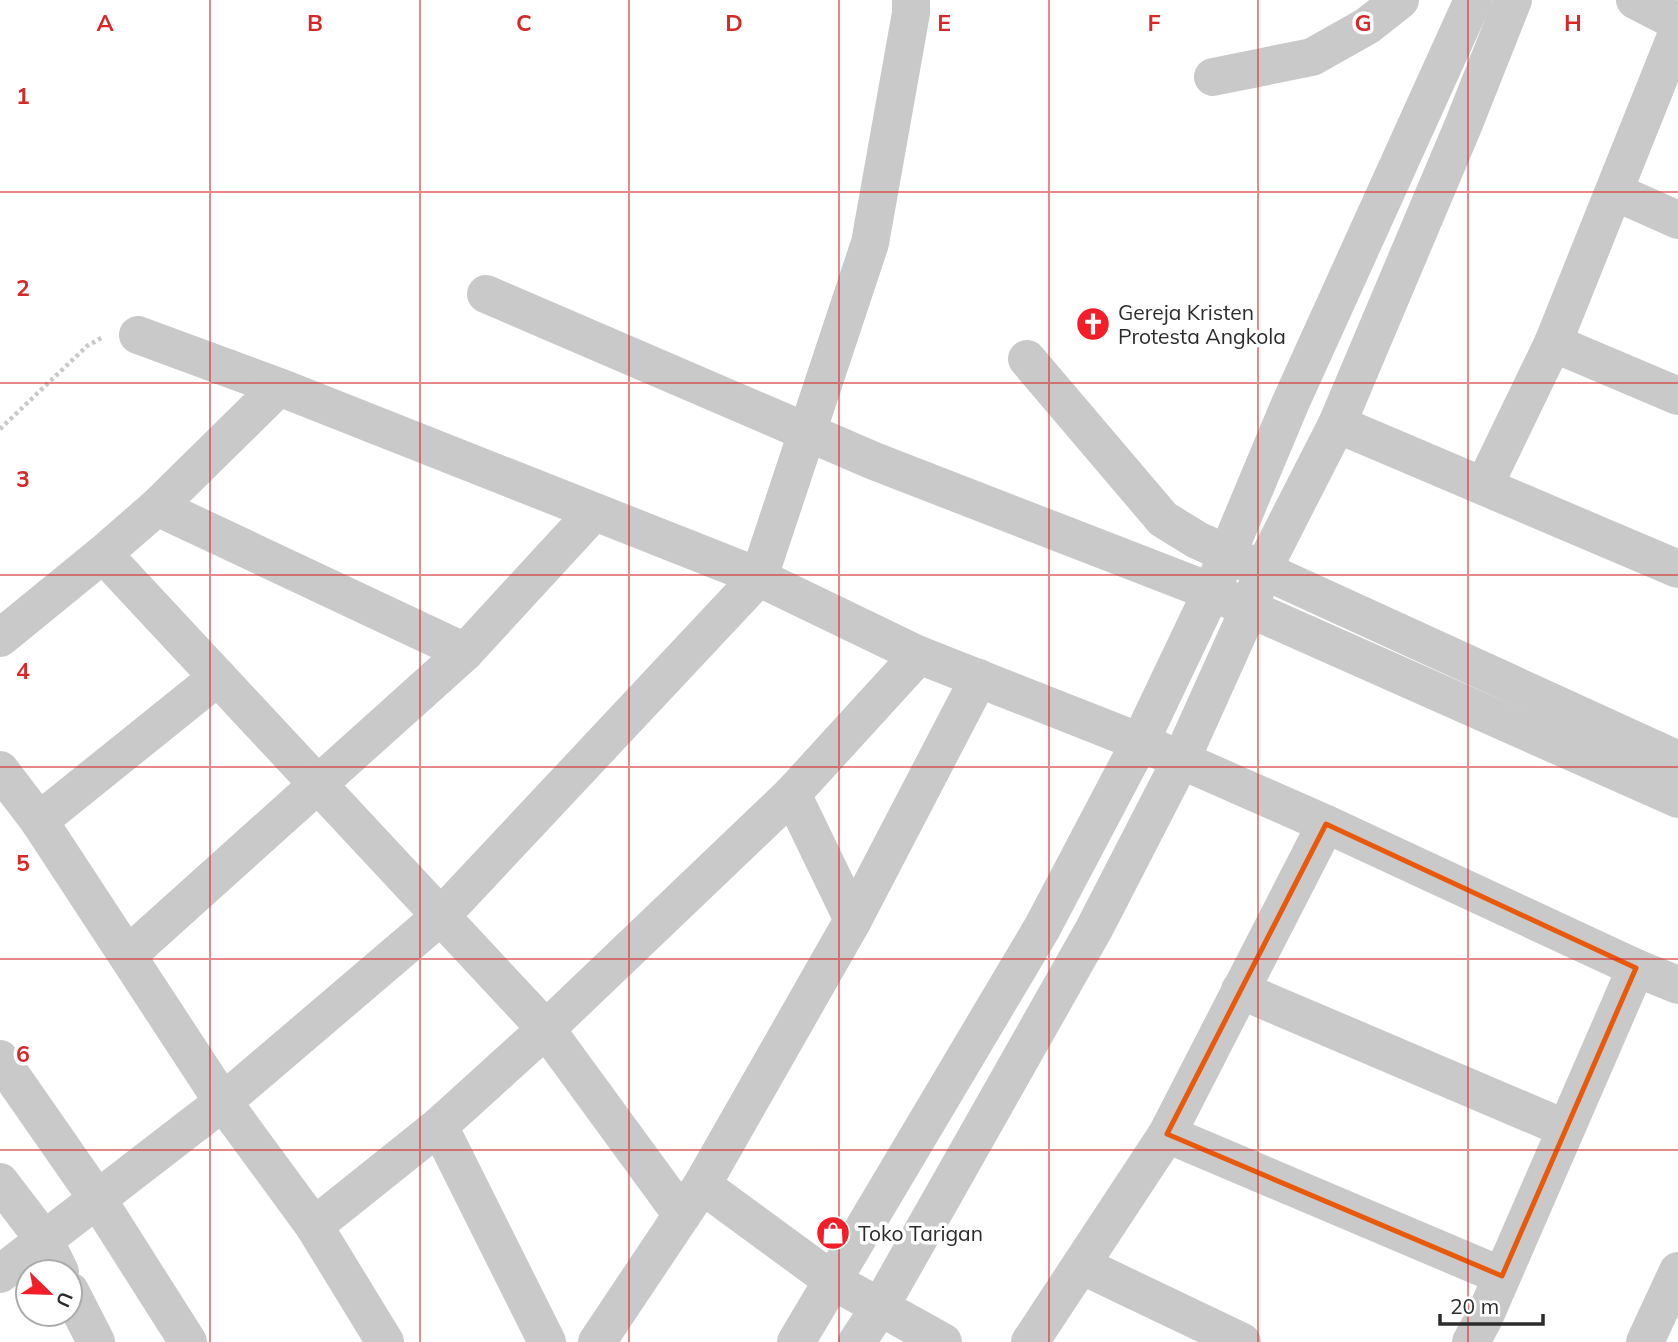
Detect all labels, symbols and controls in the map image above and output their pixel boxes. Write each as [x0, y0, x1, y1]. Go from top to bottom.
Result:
text: A [96, 8, 114, 37]
text: B [307, 8, 323, 37]
text: C [516, 8, 532, 37]
text: D [725, 8, 743, 37]
text: E [937, 8, 951, 37]
text: F [1147, 8, 1161, 37]
text: G [1354, 8, 1372, 37]
text: H [1564, 8, 1582, 37]
text: 1 [16, 81, 30, 110]
text: 2 [16, 273, 30, 302]
place label: Gereja Kristen Protesta Angkola [1118, 299, 1286, 349]
church icon: Gereja Kristen Protesta Angkola [1074, 305, 1112, 343]
text: 3 [16, 464, 30, 493]
text: 4 [16, 656, 30, 685]
text: 5 [16, 848, 30, 877]
text: 6 [16, 1039, 30, 1068]
shop icon: Toko Tarigan [814, 1214, 852, 1252]
place label: Toko Tarigan [858, 1220, 983, 1246]
north arrow [14, 1258, 84, 1328]
scale bar [1440, 1282, 1543, 1326]
text: U [51, 1288, 78, 1311]
text: 20 m [1450, 1293, 1499, 1319]

